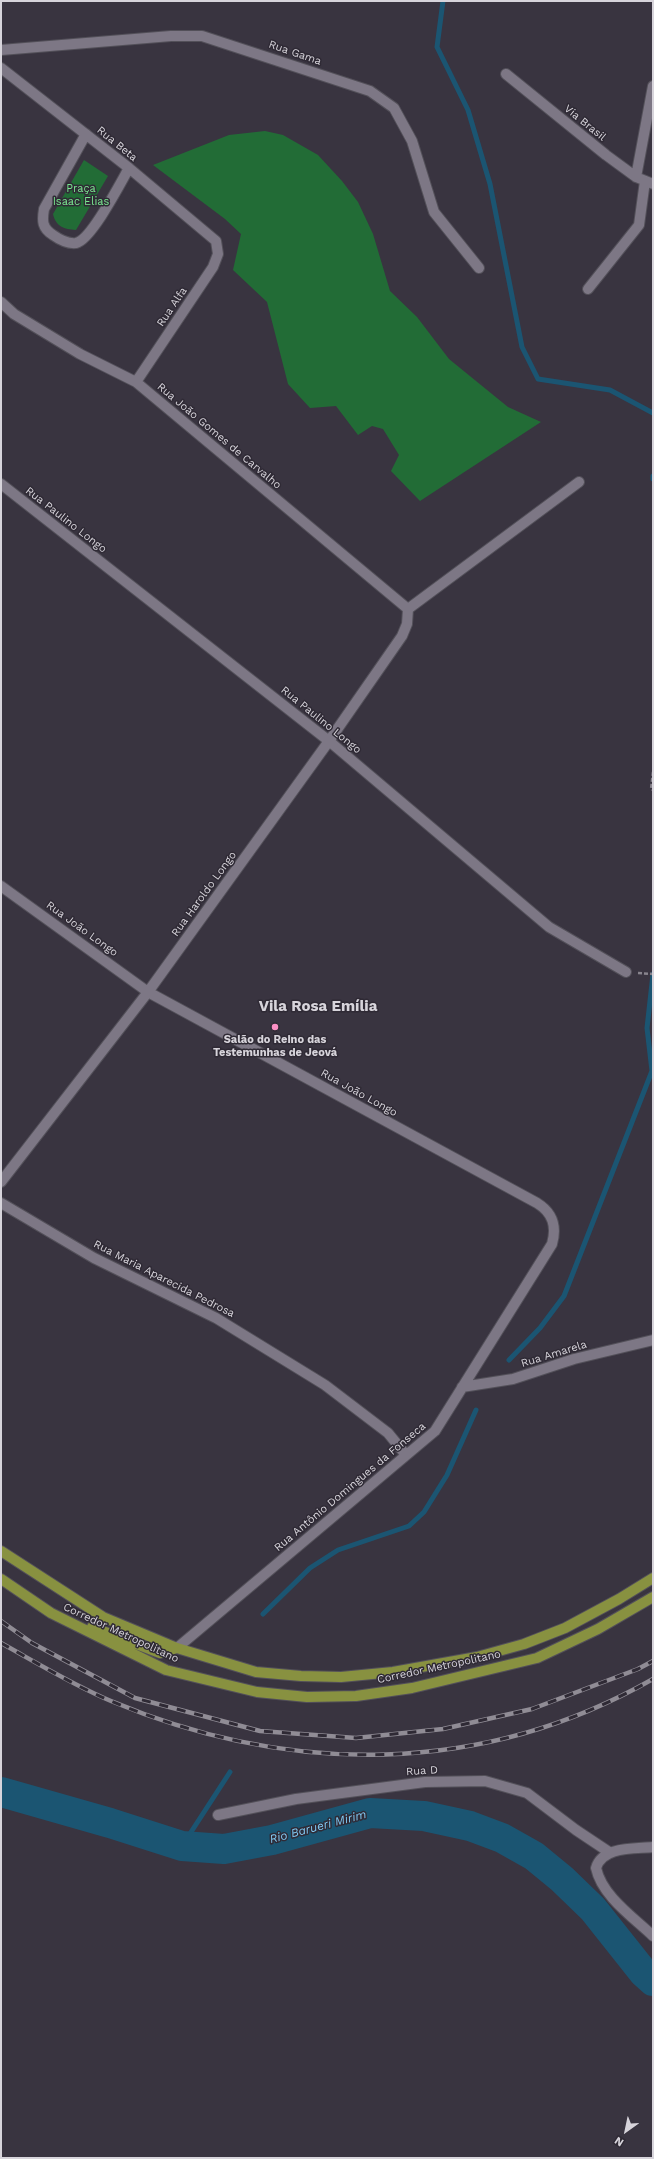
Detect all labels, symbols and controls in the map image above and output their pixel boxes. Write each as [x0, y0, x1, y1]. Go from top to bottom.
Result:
street label: Rua Gama [267, 38, 323, 68]
street label: Via Brasil [561, 102, 609, 144]
street label: Rua Beta [94, 124, 140, 164]
park label: Praça Isaac Elias [53, 182, 109, 208]
street label: Rua Alfa [154, 285, 190, 329]
street label: Rua João Gomes de Carvalho [154, 380, 284, 492]
street label: Rua Paulino Longo [23, 484, 109, 556]
street label: Rua Paulino Longo [278, 684, 364, 756]
street label: Rua Haroldo Longo [169, 849, 239, 939]
street label: Rua João Longo [44, 899, 120, 959]
district label: Vila Rosa Emília [259, 998, 377, 1016]
marker: Salão do Reino das Testemunhas de Jeová [270, 1022, 280, 1032]
place label: Salão do Reino das Testemunhas de Jeová [213, 1033, 337, 1059]
street label: Rua João Longo [318, 1066, 400, 1120]
street label: Rua Maria Aparecida Pedrosa [91, 1238, 237, 1320]
street label: Rua Amarela [519, 1338, 589, 1370]
street label: Rua Antônio Domingues da Fonseca [272, 1420, 428, 1554]
street label: Corredor Metropolitano [61, 1600, 181, 1666]
street label: Corredor Metropolitano [376, 1647, 502, 1687]
street label: Rua D [406, 1763, 438, 1779]
water label: Rio Barueri Mirim [268, 1807, 368, 1847]
north arrow [606, 2111, 646, 2151]
text: N [612, 2134, 626, 2149]

